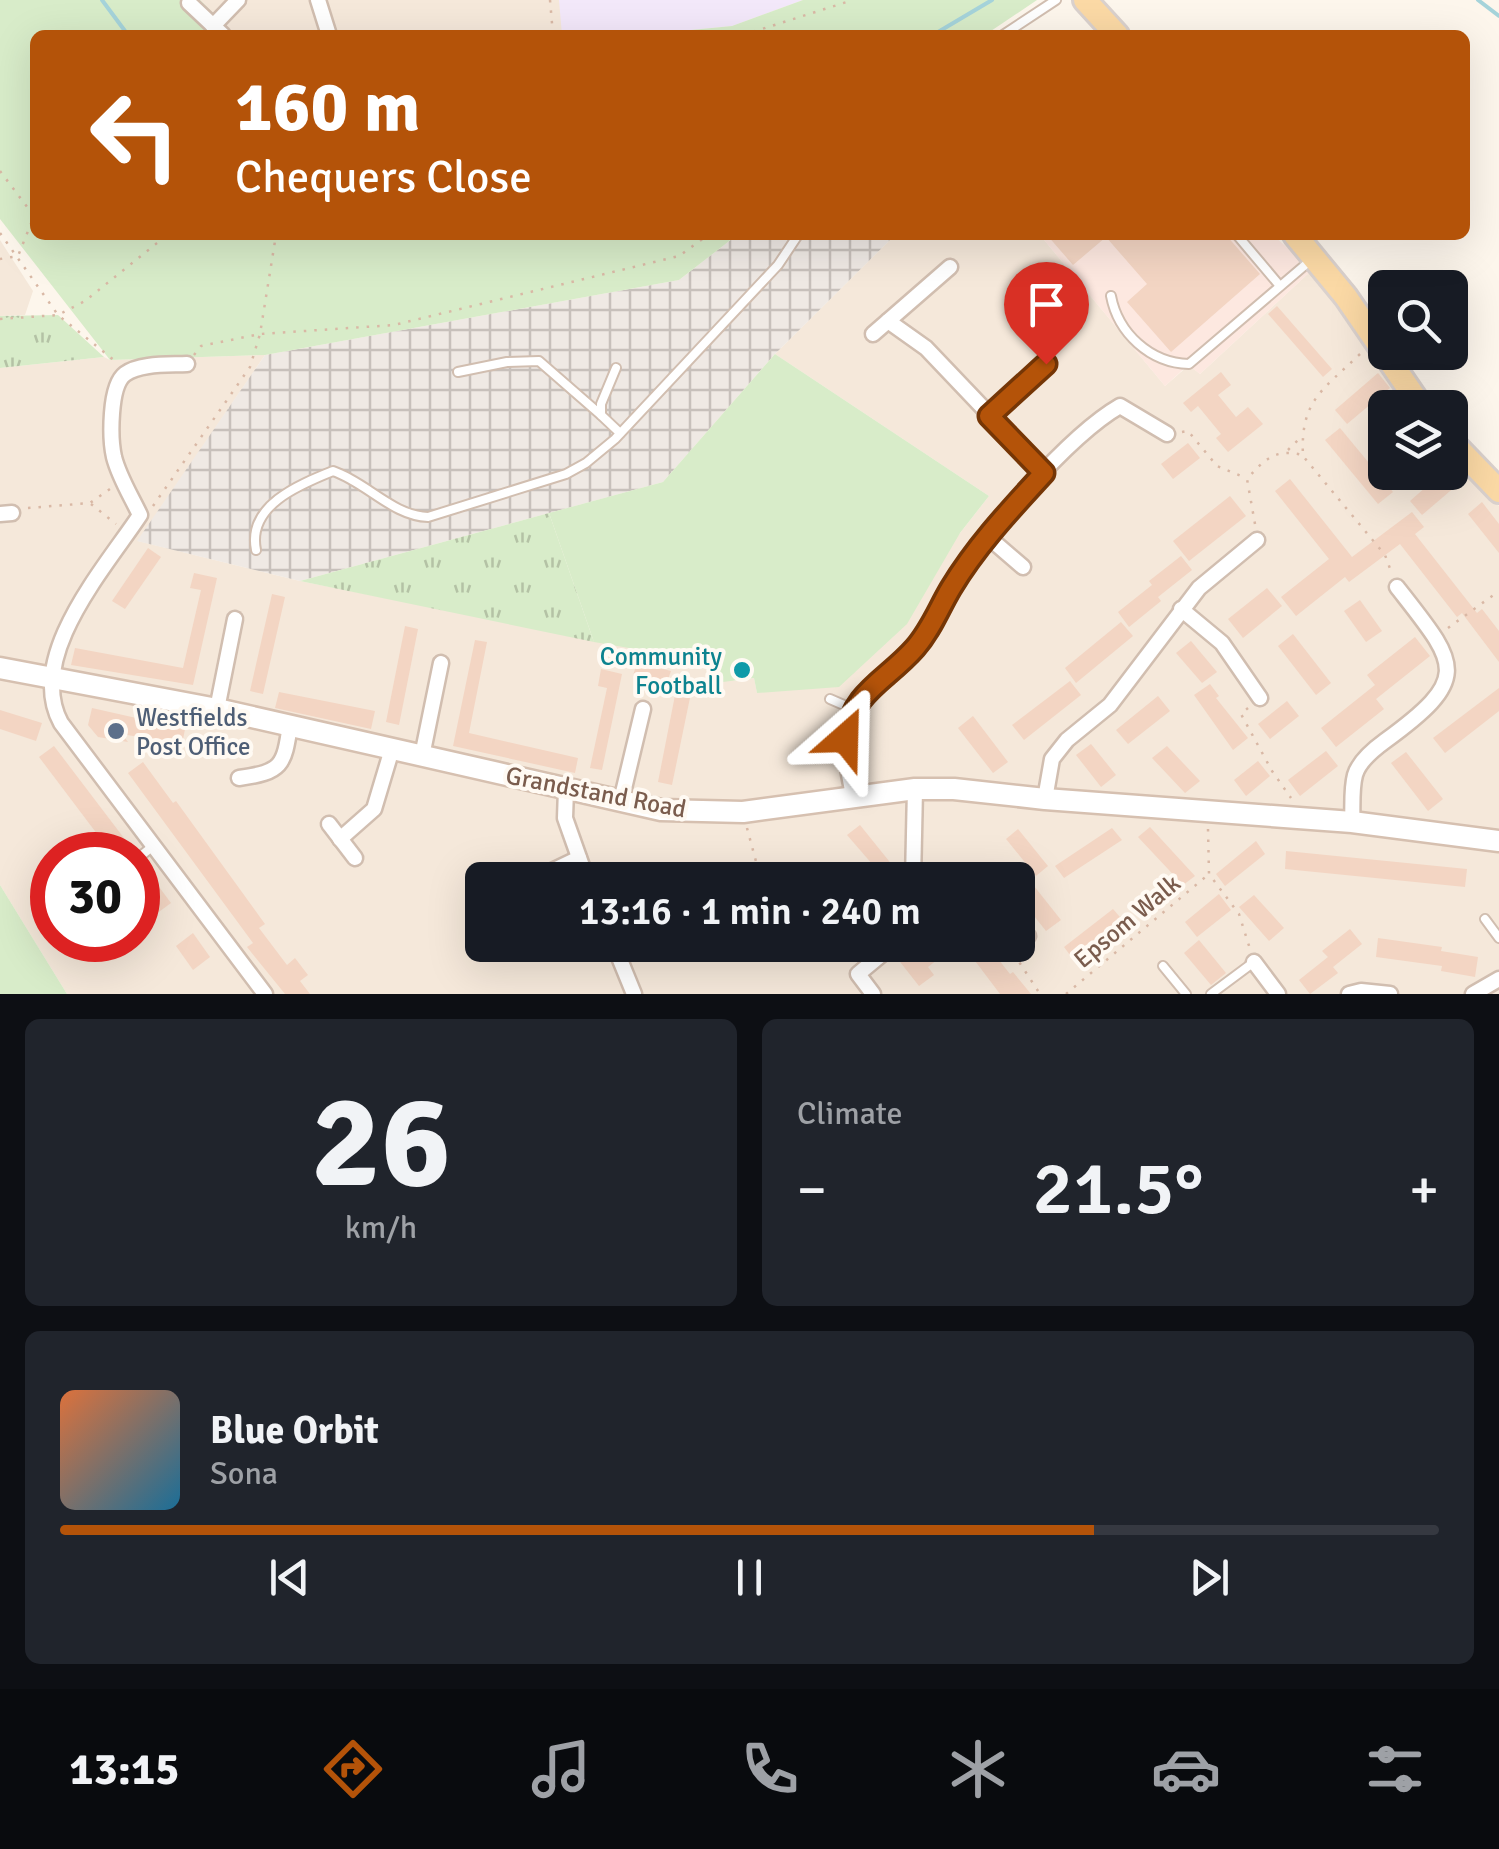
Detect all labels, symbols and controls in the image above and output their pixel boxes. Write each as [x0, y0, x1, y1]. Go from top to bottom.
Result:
text: 160 m [235, 64, 420, 150]
icon: left [70, 70, 200, 200]
text: Chequers Close [235, 150, 532, 205]
pin [1004, 262, 1089, 365]
map controls [1368, 270, 1468, 490]
button: search [1368, 270, 1468, 370]
icon: arrive [1019, 277, 1074, 332]
button: layers [1368, 390, 1468, 490]
place label: Community Football [600, 641, 722, 701]
marker: Community Football [731, 659, 753, 681]
position arrow [793, 686, 897, 790]
place label: Westfields Post Office [136, 702, 251, 762]
marker: Westfields Post Office [105, 720, 127, 742]
street label: Grandstand Road [503, 759, 689, 825]
speed limit sign: 30 [30, 832, 160, 962]
street label: Epsom Walk [1067, 867, 1187, 975]
text: 13:16 · 1 min · 240 m [579, 888, 921, 935]
text: 26 [311, 1063, 451, 1223]
text: Climate [797, 1094, 903, 1133]
text: 21.5° [1032, 1142, 1204, 1235]
text: − [797, 1156, 827, 1224]
text: + [1409, 1156, 1439, 1224]
text: km/h [345, 1208, 417, 1247]
text: Blue Orbit [210, 1407, 379, 1454]
text: Sona [210, 1454, 278, 1493]
icon: previous [262, 1550, 317, 1605]
icon: pause [722, 1550, 777, 1605]
icon: next [1182, 1550, 1237, 1605]
icon: directions [318, 1734, 388, 1804]
icon: music [526, 1734, 596, 1804]
icon: phone [735, 1734, 805, 1804]
icon: climate [943, 1734, 1013, 1804]
icon: car [1151, 1734, 1221, 1804]
icon: filters [1360, 1734, 1430, 1804]
text: 13:15 [69, 1742, 180, 1797]

